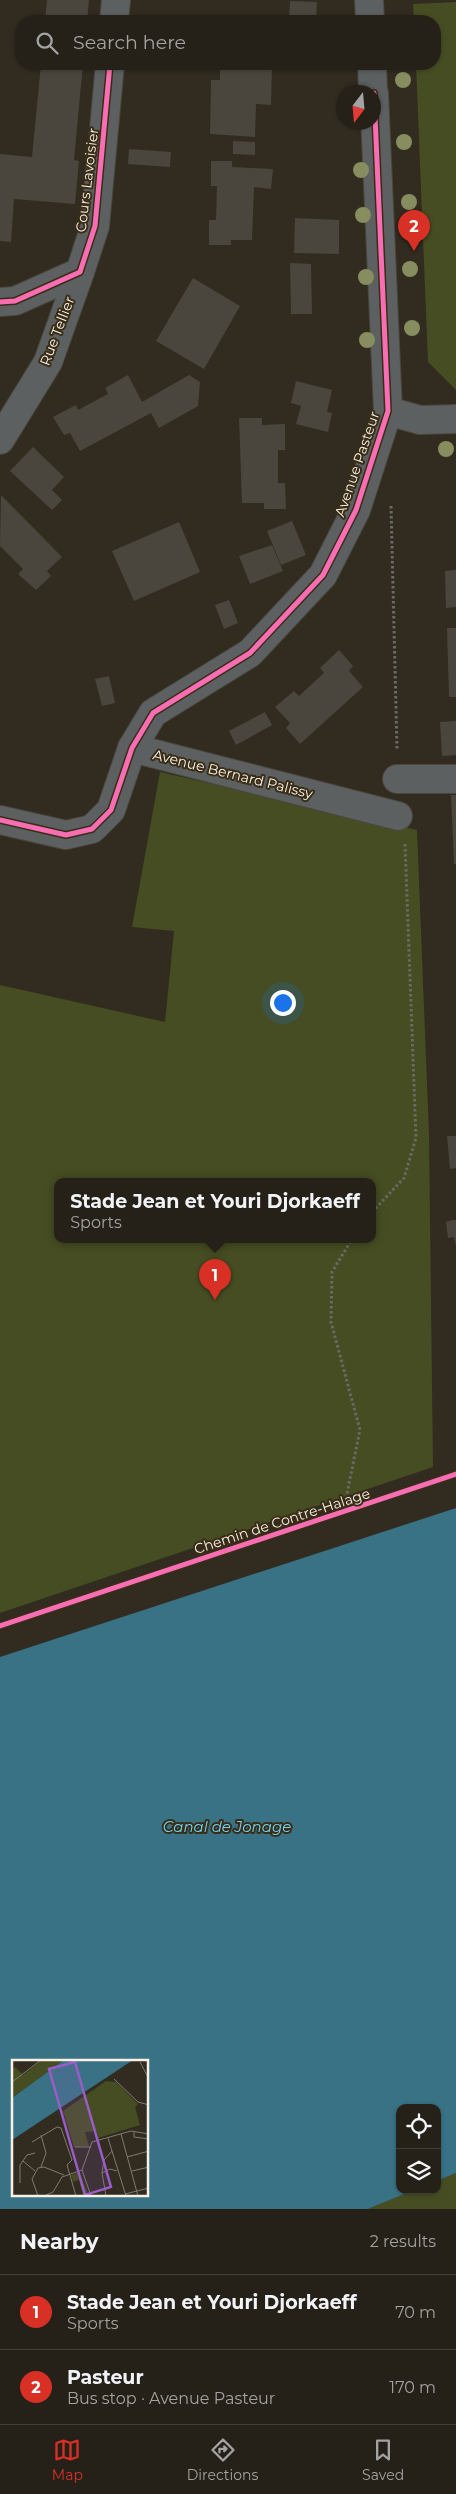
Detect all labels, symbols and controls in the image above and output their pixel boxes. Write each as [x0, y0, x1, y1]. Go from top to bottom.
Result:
search box [15, 15, 441, 70]
icon: search [33, 29, 61, 57]
text: Search here [73, 31, 186, 54]
north arrow [336, 85, 381, 130]
street label: Cours Lavoisier [72, 126, 102, 233]
pin: 2 [398, 210, 430, 251]
street label: Rue Tellier [36, 293, 79, 368]
street label: Avenue Pasteur [331, 409, 384, 519]
street label: Avenue Bernard Palissy [151, 745, 315, 803]
your location [270, 990, 296, 1016]
popup [54, 1178, 376, 1243]
text: Stade Jean et Youri Djorkaeff [70, 1190, 360, 1213]
text: Sports [70, 1213, 122, 1232]
pin: 1 [199, 1259, 231, 1300]
street label: Chemin de Contre-Halage [192, 1484, 372, 1558]
water label: Canal de Jonage [163, 1817, 291, 1836]
inset map [12, 2060, 149, 2196]
map controls [396, 2104, 441, 2194]
button: locate [396, 2104, 441, 2149]
button: layers [396, 2149, 441, 2194]
text: Nearby [20, 2229, 99, 2254]
text: 2 results [370, 2232, 436, 2251]
text: Stade Jean et Youri Djorkaeff [67, 2291, 357, 2314]
text: 1 [33, 2303, 39, 2322]
text: 70 m [395, 2303, 436, 2322]
text: Sports [67, 2314, 119, 2333]
text: Pasteur [67, 2366, 144, 2389]
text: 2 [31, 2378, 41, 2397]
text: 170 m [389, 2378, 436, 2397]
text: Bus stop · Avenue Pasteur [67, 2389, 275, 2408]
tab: Map [52, 2436, 83, 2484]
tab: Directions [187, 2436, 258, 2484]
tab: Saved [362, 2436, 404, 2484]

